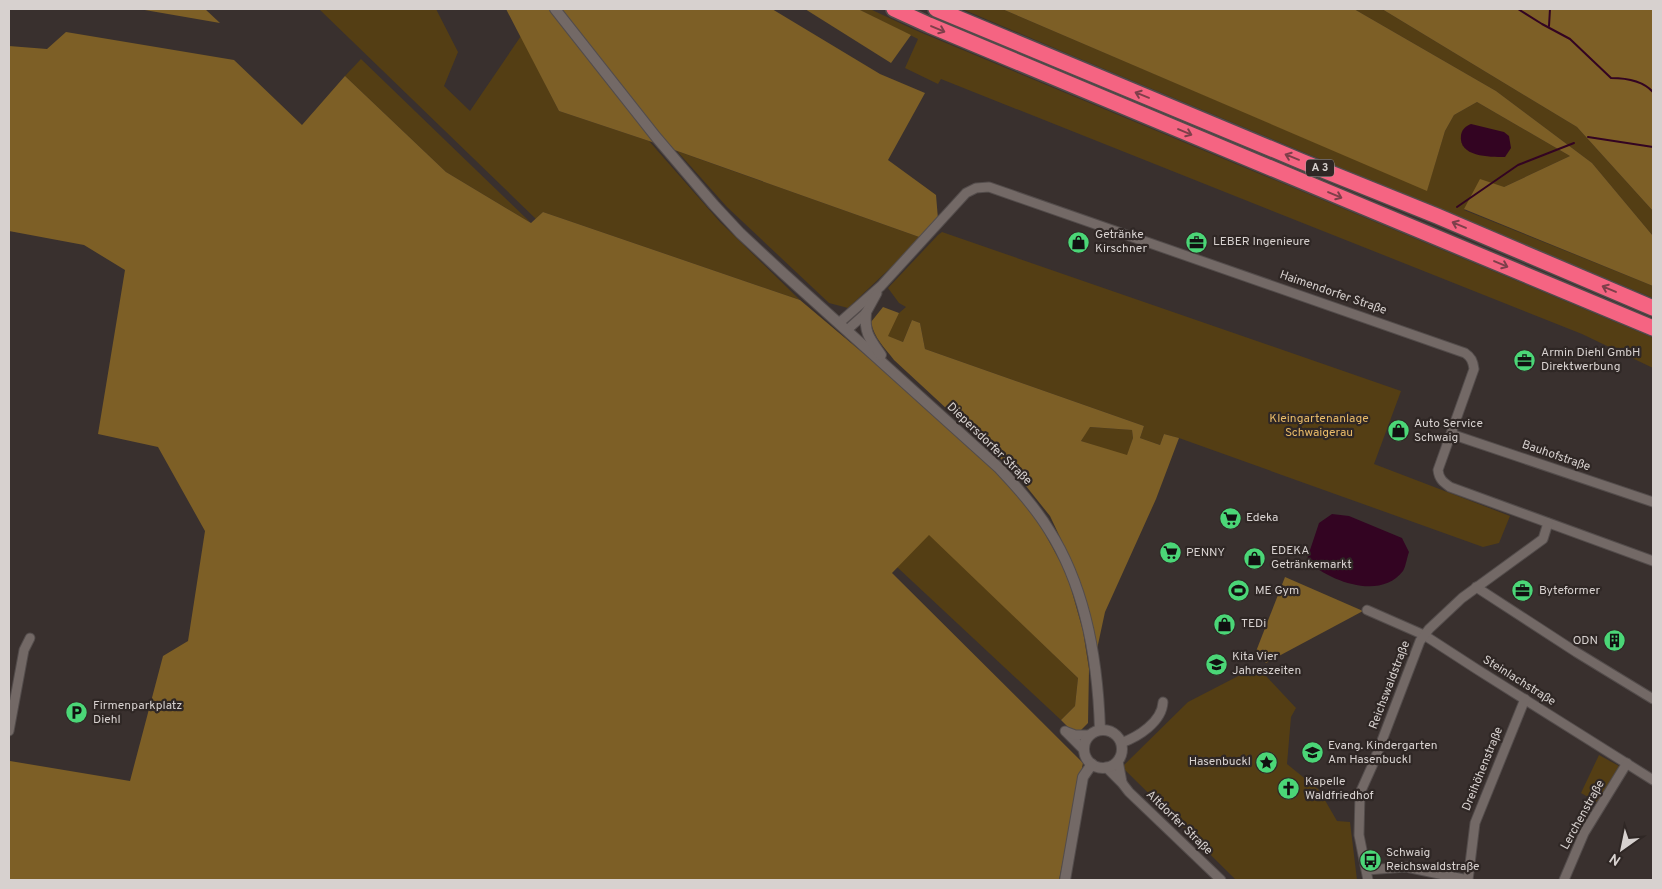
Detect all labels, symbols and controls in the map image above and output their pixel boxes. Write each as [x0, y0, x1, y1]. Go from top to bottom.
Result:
one-way arrow [930, 25, 945, 35]
one-way arrow [1135, 90, 1150, 99]
one-way arrow [1177, 128, 1192, 137]
one-way arrow [1285, 152, 1300, 161]
road number: A 3 [1306, 160, 1334, 177]
one-way arrow [1327, 190, 1342, 200]
one-way arrow [1452, 219, 1467, 229]
place label: Getränke Kirschner [1095, 227, 1147, 257]
shop icon: Getränke Kirschner [1067, 230, 1091, 254]
office icon: LEBER Ingenieure [1185, 230, 1209, 254]
place label: LEBER Ingenieure [1213, 234, 1310, 250]
one-way arrow [1494, 260, 1509, 269]
street label: Haimendorfer Straße [1277, 267, 1389, 319]
one-way arrow [1601, 283, 1616, 292]
place label: Armin Diehl GmbH Direktwerbung [1541, 345, 1641, 375]
office icon: Armin Diehl GmbH Direktwerbung [1513, 348, 1537, 372]
street label: Diepersdorfer Straße [943, 399, 1035, 489]
park label: Kleingartenanlage Schwaigerau [1269, 411, 1369, 441]
place label: Auto Service Schwaig [1414, 416, 1483, 446]
shop icon: Auto Service Schwaig [1386, 419, 1410, 443]
street label: Bauhofstraße [1520, 437, 1592, 475]
supermarket icon: Edeka [1218, 506, 1242, 530]
place label: Edeka [1246, 510, 1278, 526]
supermarket icon: PENNY [1158, 541, 1182, 565]
place label: EDEKA Getränkemarkt [1271, 543, 1352, 573]
place label: PENNY [1186, 545, 1225, 561]
shop icon: EDEKA Getränkemarkt [1243, 546, 1267, 570]
sports icon: ME Gym [1227, 579, 1251, 603]
office icon: Byteformer [1511, 579, 1535, 603]
place label: ME Gym [1255, 583, 1299, 599]
place label: Byteformer [1539, 583, 1600, 599]
shop icon: TEDi [1213, 612, 1237, 636]
place label: TEDi [1241, 616, 1266, 632]
building icon: ODN [1602, 629, 1626, 653]
place label: ODN [1573, 633, 1598, 649]
street label: Reichswaldstraße [1366, 638, 1414, 732]
place label: Kita Vier Jahreszeiten [1232, 649, 1301, 679]
school or university icon: Kita Vier Jahreszeiten [1204, 652, 1228, 676]
street label: Steinlachstraße [1479, 652, 1559, 710]
place label: Firmenparkplatz Diehl [93, 698, 182, 728]
parking icon: Firmenparkplatz Diehl [65, 701, 89, 725]
street label: Dreihöhenstraße [1459, 725, 1507, 813]
place label: Evang. Kindergarten Am Hasenbuckl [1328, 738, 1438, 768]
school or university icon: Evang. Kindergarten Am Hasenbuckl [1300, 741, 1324, 765]
place icon: Hasenbuckl [1255, 750, 1279, 774]
place label: Hasenbuckl [1189, 754, 1251, 770]
place label: Kapelle Waldfriedhof [1305, 774, 1374, 804]
church icon: Kapelle Waldfriedhof [1277, 777, 1301, 801]
street label: Lerchenstraße [1557, 777, 1609, 853]
street label: Altdorfer Straße [1142, 787, 1216, 859]
north arrow [1597, 824, 1647, 874]
place label: Schwaig Reichswaldstraße [1386, 845, 1480, 875]
bus stop icon: Schwaig Reichswaldstraße [1358, 848, 1382, 872]
text: N [1607, 849, 1625, 869]

